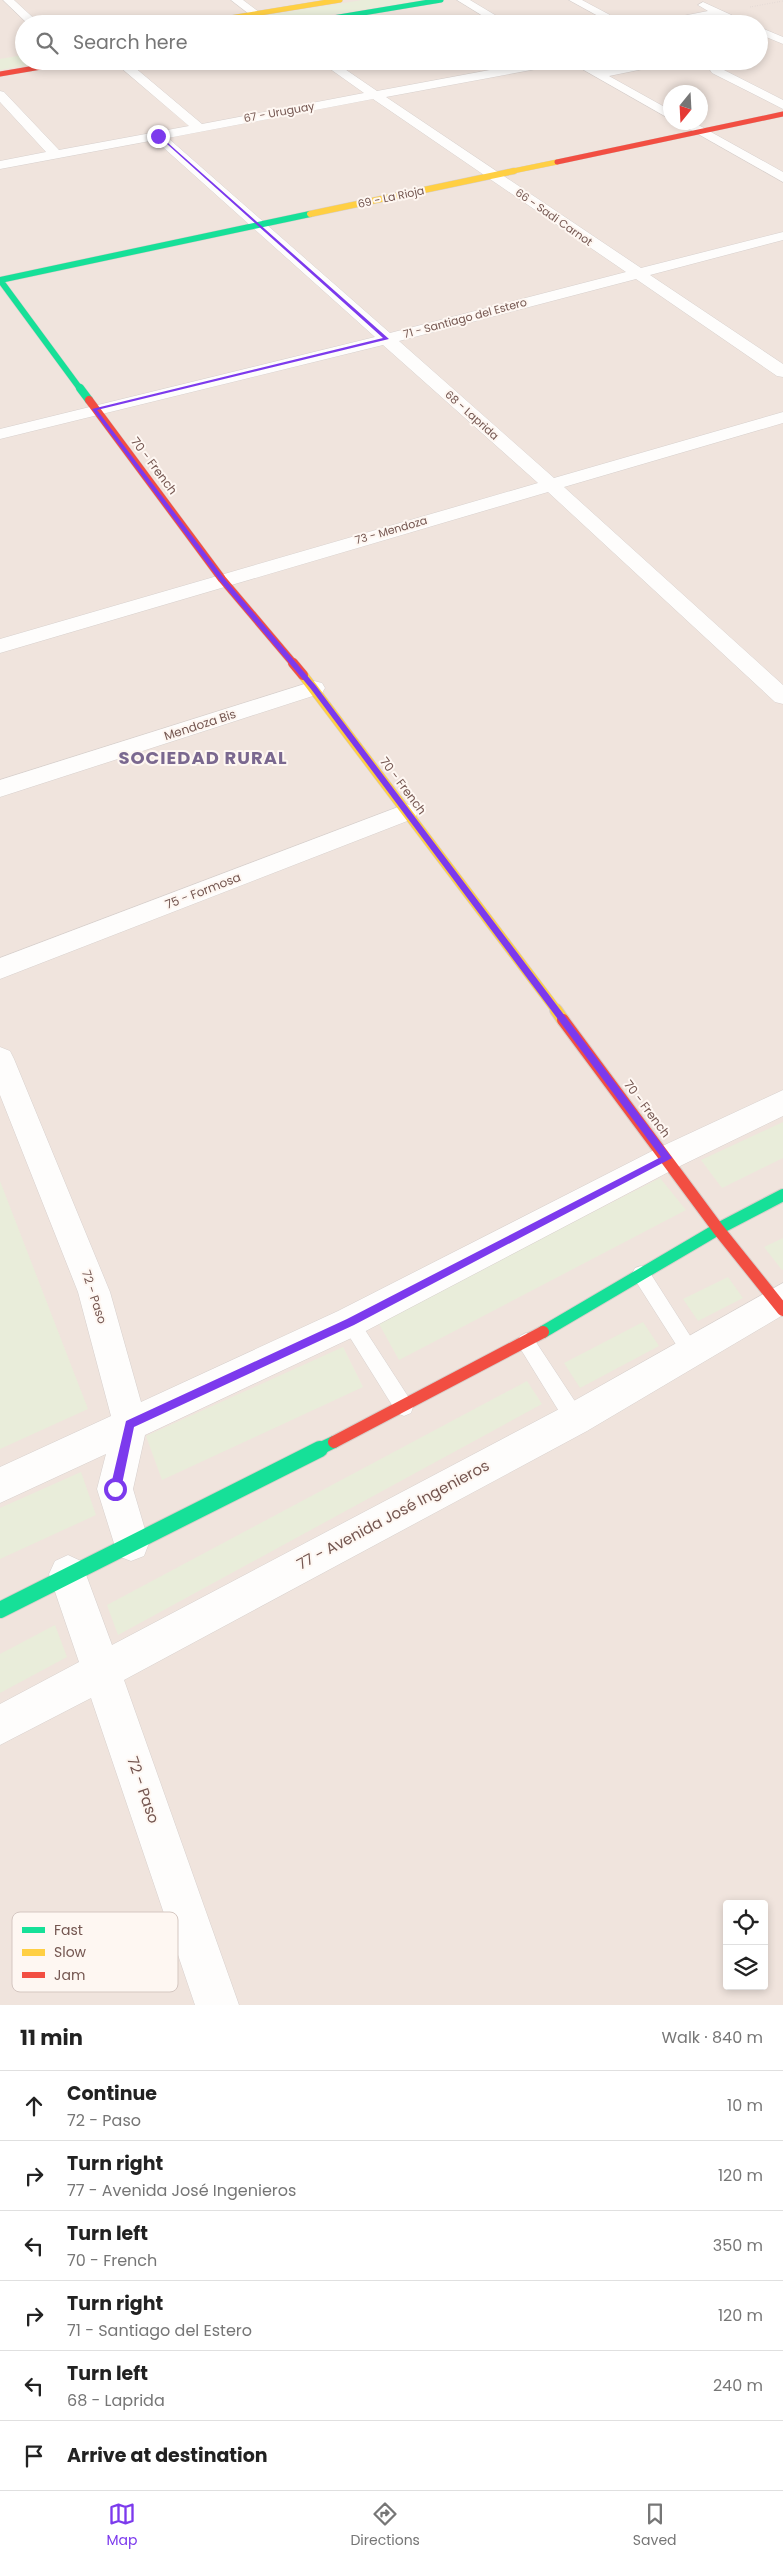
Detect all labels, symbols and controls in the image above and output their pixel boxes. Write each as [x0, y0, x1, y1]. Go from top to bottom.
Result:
search box [15, 15, 768, 70]
icon: search [33, 29, 61, 57]
text: Search here [73, 29, 187, 56]
north arrow [663, 85, 708, 130]
street label: 67 - Uruguay [242, 98, 316, 126]
route end [147, 125, 170, 148]
street label: 69 - La Rioja [356, 182, 426, 212]
street label: 66 - Sadi Carnot [512, 184, 596, 250]
street label: 71 - Santiago del Estero [401, 294, 529, 342]
street label: 68 - Laprida [442, 387, 502, 443]
street label: 70 - French [127, 434, 182, 498]
street label: 73 - Mendoza [353, 512, 429, 548]
street label: Mendoza Bis [162, 705, 238, 744]
district label: SOCIEDAD RURAL [118, 745, 288, 770]
street label: 70 - French [376, 754, 431, 818]
street label: 75 - Formosa [163, 868, 243, 913]
street label: 70 - French [620, 1077, 675, 1141]
street label: 72 - Paso [78, 1268, 111, 1326]
street label: 77 - Avenida José Ingenieros [293, 1455, 493, 1574]
route start [104, 1478, 127, 1501]
street label: 72 - Paso [122, 1754, 165, 1826]
map controls [723, 1900, 768, 1990]
button: locate [723, 1900, 768, 1945]
legend [12, 1912, 178, 1992]
text: Fast [54, 1920, 83, 1940]
text: Slow [54, 1942, 87, 1962]
button: layers [723, 1945, 768, 1990]
text: Jam [54, 1965, 85, 1985]
text: 11 min [20, 2023, 83, 2052]
text: Walk · 840 m [661, 2026, 763, 2049]
text: Continue [67, 2080, 157, 2107]
icon: ahead [20, 2092, 48, 2120]
text: 10 m [727, 2094, 763, 2117]
text: 72 - Paso [67, 2109, 141, 2132]
text: Turn right [67, 2150, 163, 2177]
icon: right [20, 2162, 48, 2190]
text: 120 m [718, 2164, 763, 2187]
text: 77 - Avenida José Ingenieros [67, 2179, 296, 2202]
text: Turn left [67, 2220, 148, 2247]
icon: left [20, 2232, 48, 2260]
text: 350 m [713, 2234, 763, 2257]
text: 70 - French [67, 2249, 157, 2272]
text: Turn right [67, 2290, 163, 2317]
icon: right [20, 2302, 48, 2330]
text: 120 m [718, 2304, 763, 2327]
text: 71 - Santiago del Estero [67, 2319, 252, 2342]
text: Turn left [67, 2360, 148, 2387]
icon: left [20, 2372, 48, 2400]
text: 240 m [713, 2374, 763, 2397]
text: 68 - Laprida [67, 2389, 165, 2412]
icon: arrive [20, 2442, 48, 2470]
text: Arrive at destination [67, 2442, 268, 2469]
tab: Map [106, 2500, 137, 2551]
tab: Directions [350, 2500, 420, 2551]
tab: Saved [633, 2500, 677, 2551]

